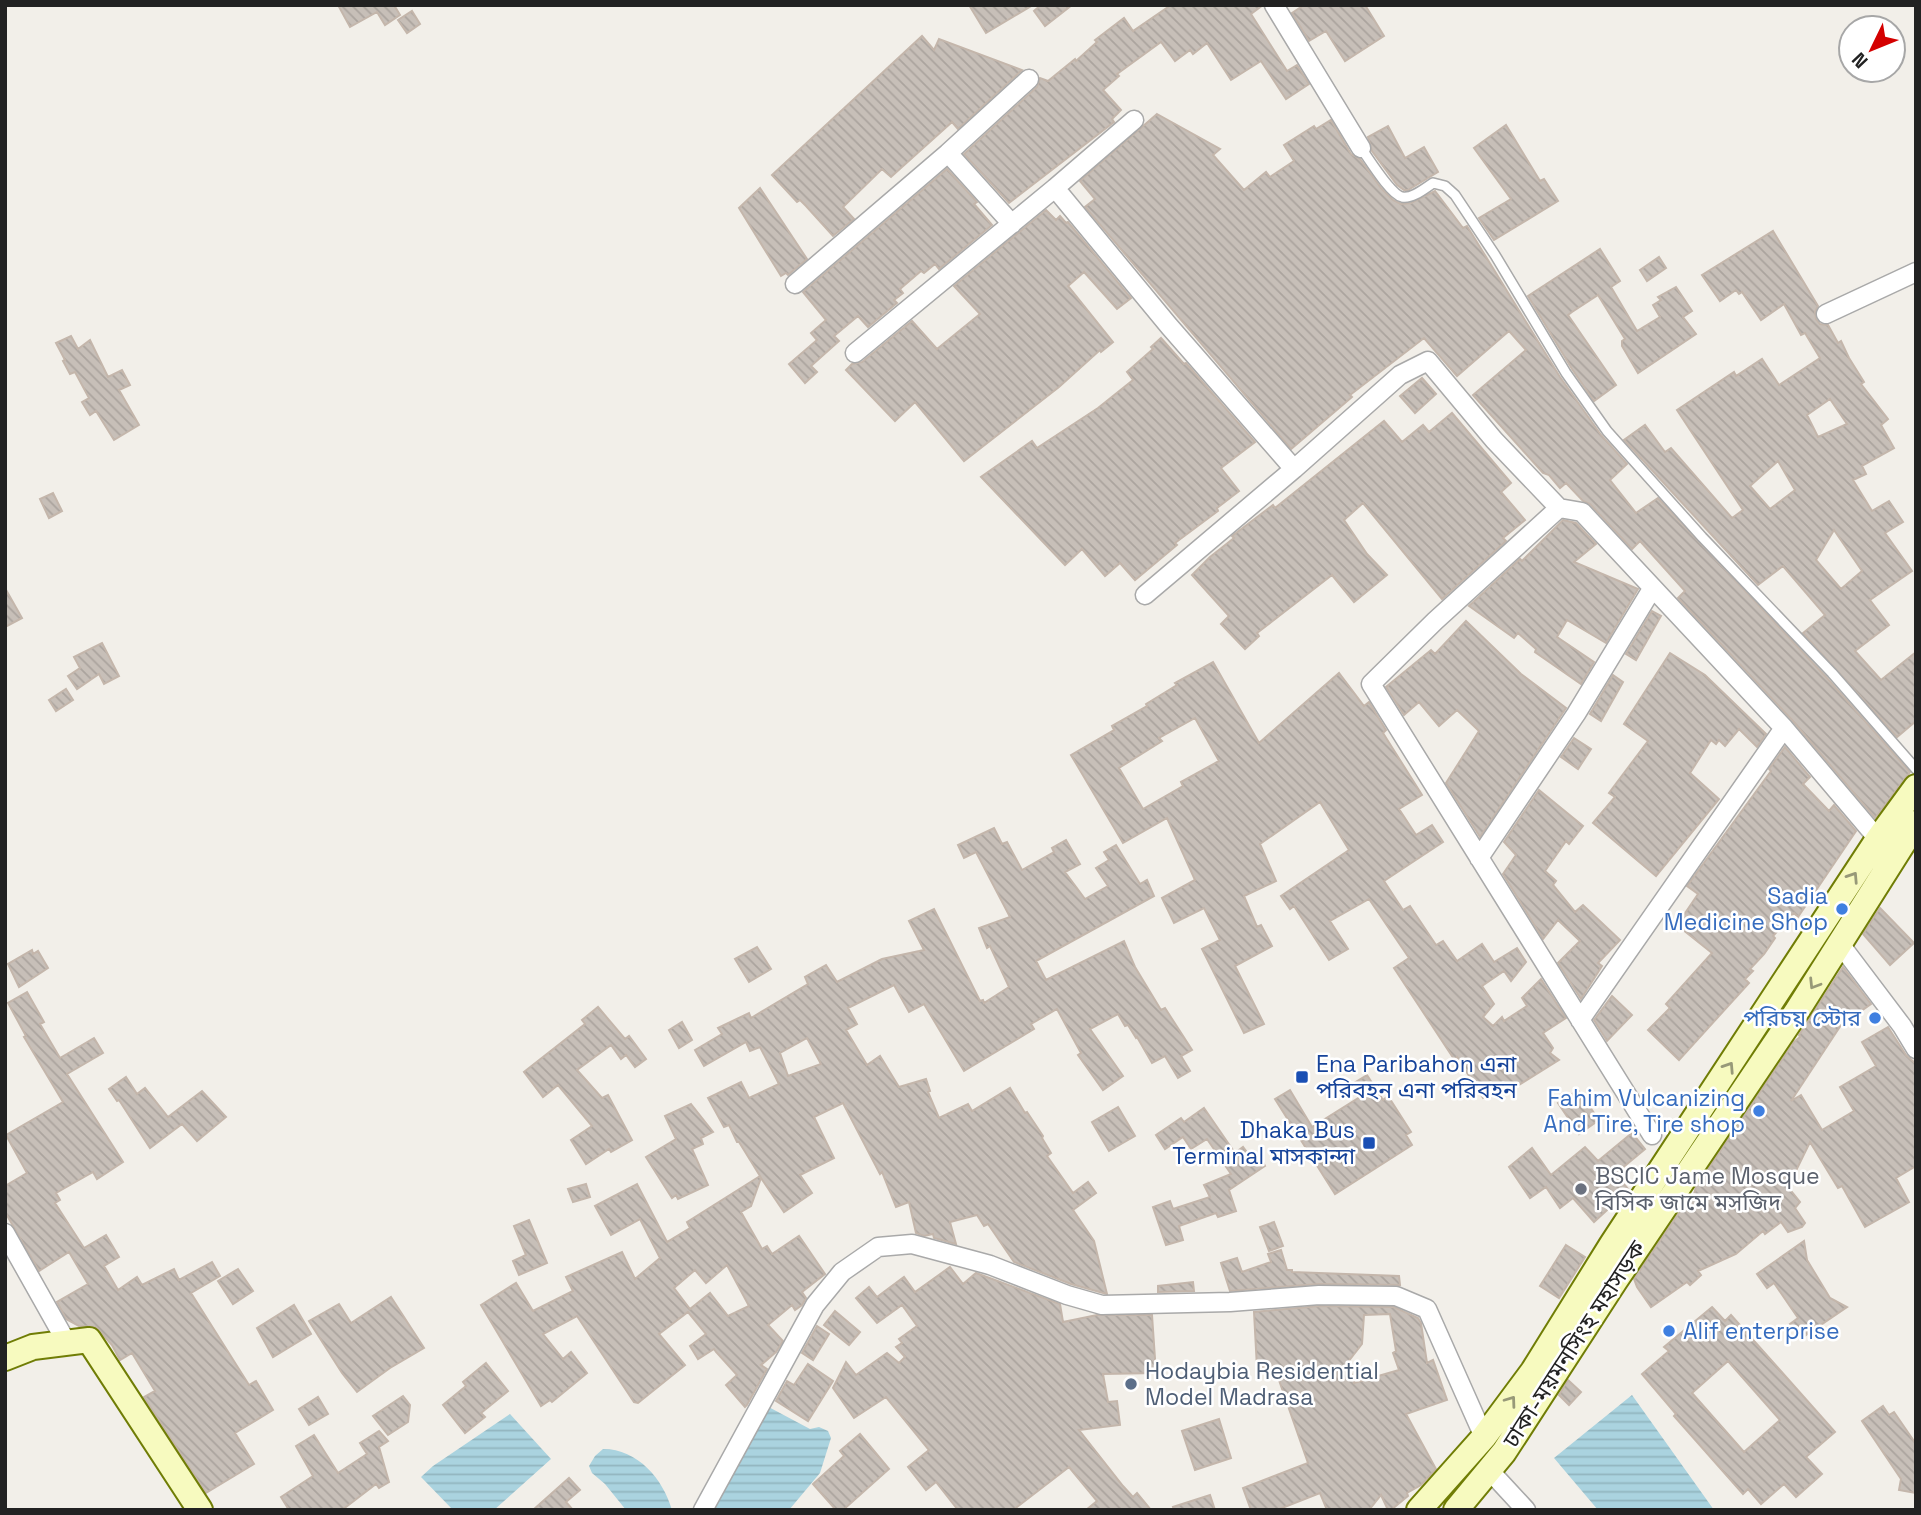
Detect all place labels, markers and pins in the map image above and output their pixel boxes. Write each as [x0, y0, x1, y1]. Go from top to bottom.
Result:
place label: Sadia Medicine Shop [1664, 881, 1828, 937]
marker: Sadia Medicine Shop [1834, 901, 1850, 917]
place label: পরিচয় স্টোর [1743, 1003, 1861, 1033]
marker: পরিচয় স্টোর [1867, 1010, 1883, 1026]
place label: Ena Paribahon এনা পরিবহন এনা পরিবহন [1316, 1049, 1518, 1105]
marker: Ena Paribahon এনা পরিবহন এনা পরিবহন [1294, 1069, 1310, 1085]
place label: Fahim Vulcanizing And Tire, Tire shop [1543, 1083, 1745, 1139]
marker: Fahim Vulcanizing And Tire, Tire shop [1751, 1103, 1767, 1119]
place label: Dhaka Bus Terminal মাসকান্দা [1172, 1115, 1356, 1171]
marker: Dhaka Bus Terminal মাসকান্দা [1361, 1135, 1377, 1151]
place label: BSCIC Jame Mosque বিসিক জামে মসজিদ [1594, 1161, 1820, 1217]
marker: BSCIC Jame Mosque বিসিক জামে মসজিদ [1573, 1181, 1589, 1197]
place label: Alif enterprise [1683, 1316, 1840, 1346]
marker: Alif enterprise [1661, 1323, 1677, 1339]
place label: Hodaybia Residential Model Madrasa [1145, 1356, 1379, 1412]
marker: Hodaybia Residential Model Madrasa [1123, 1376, 1139, 1392]

